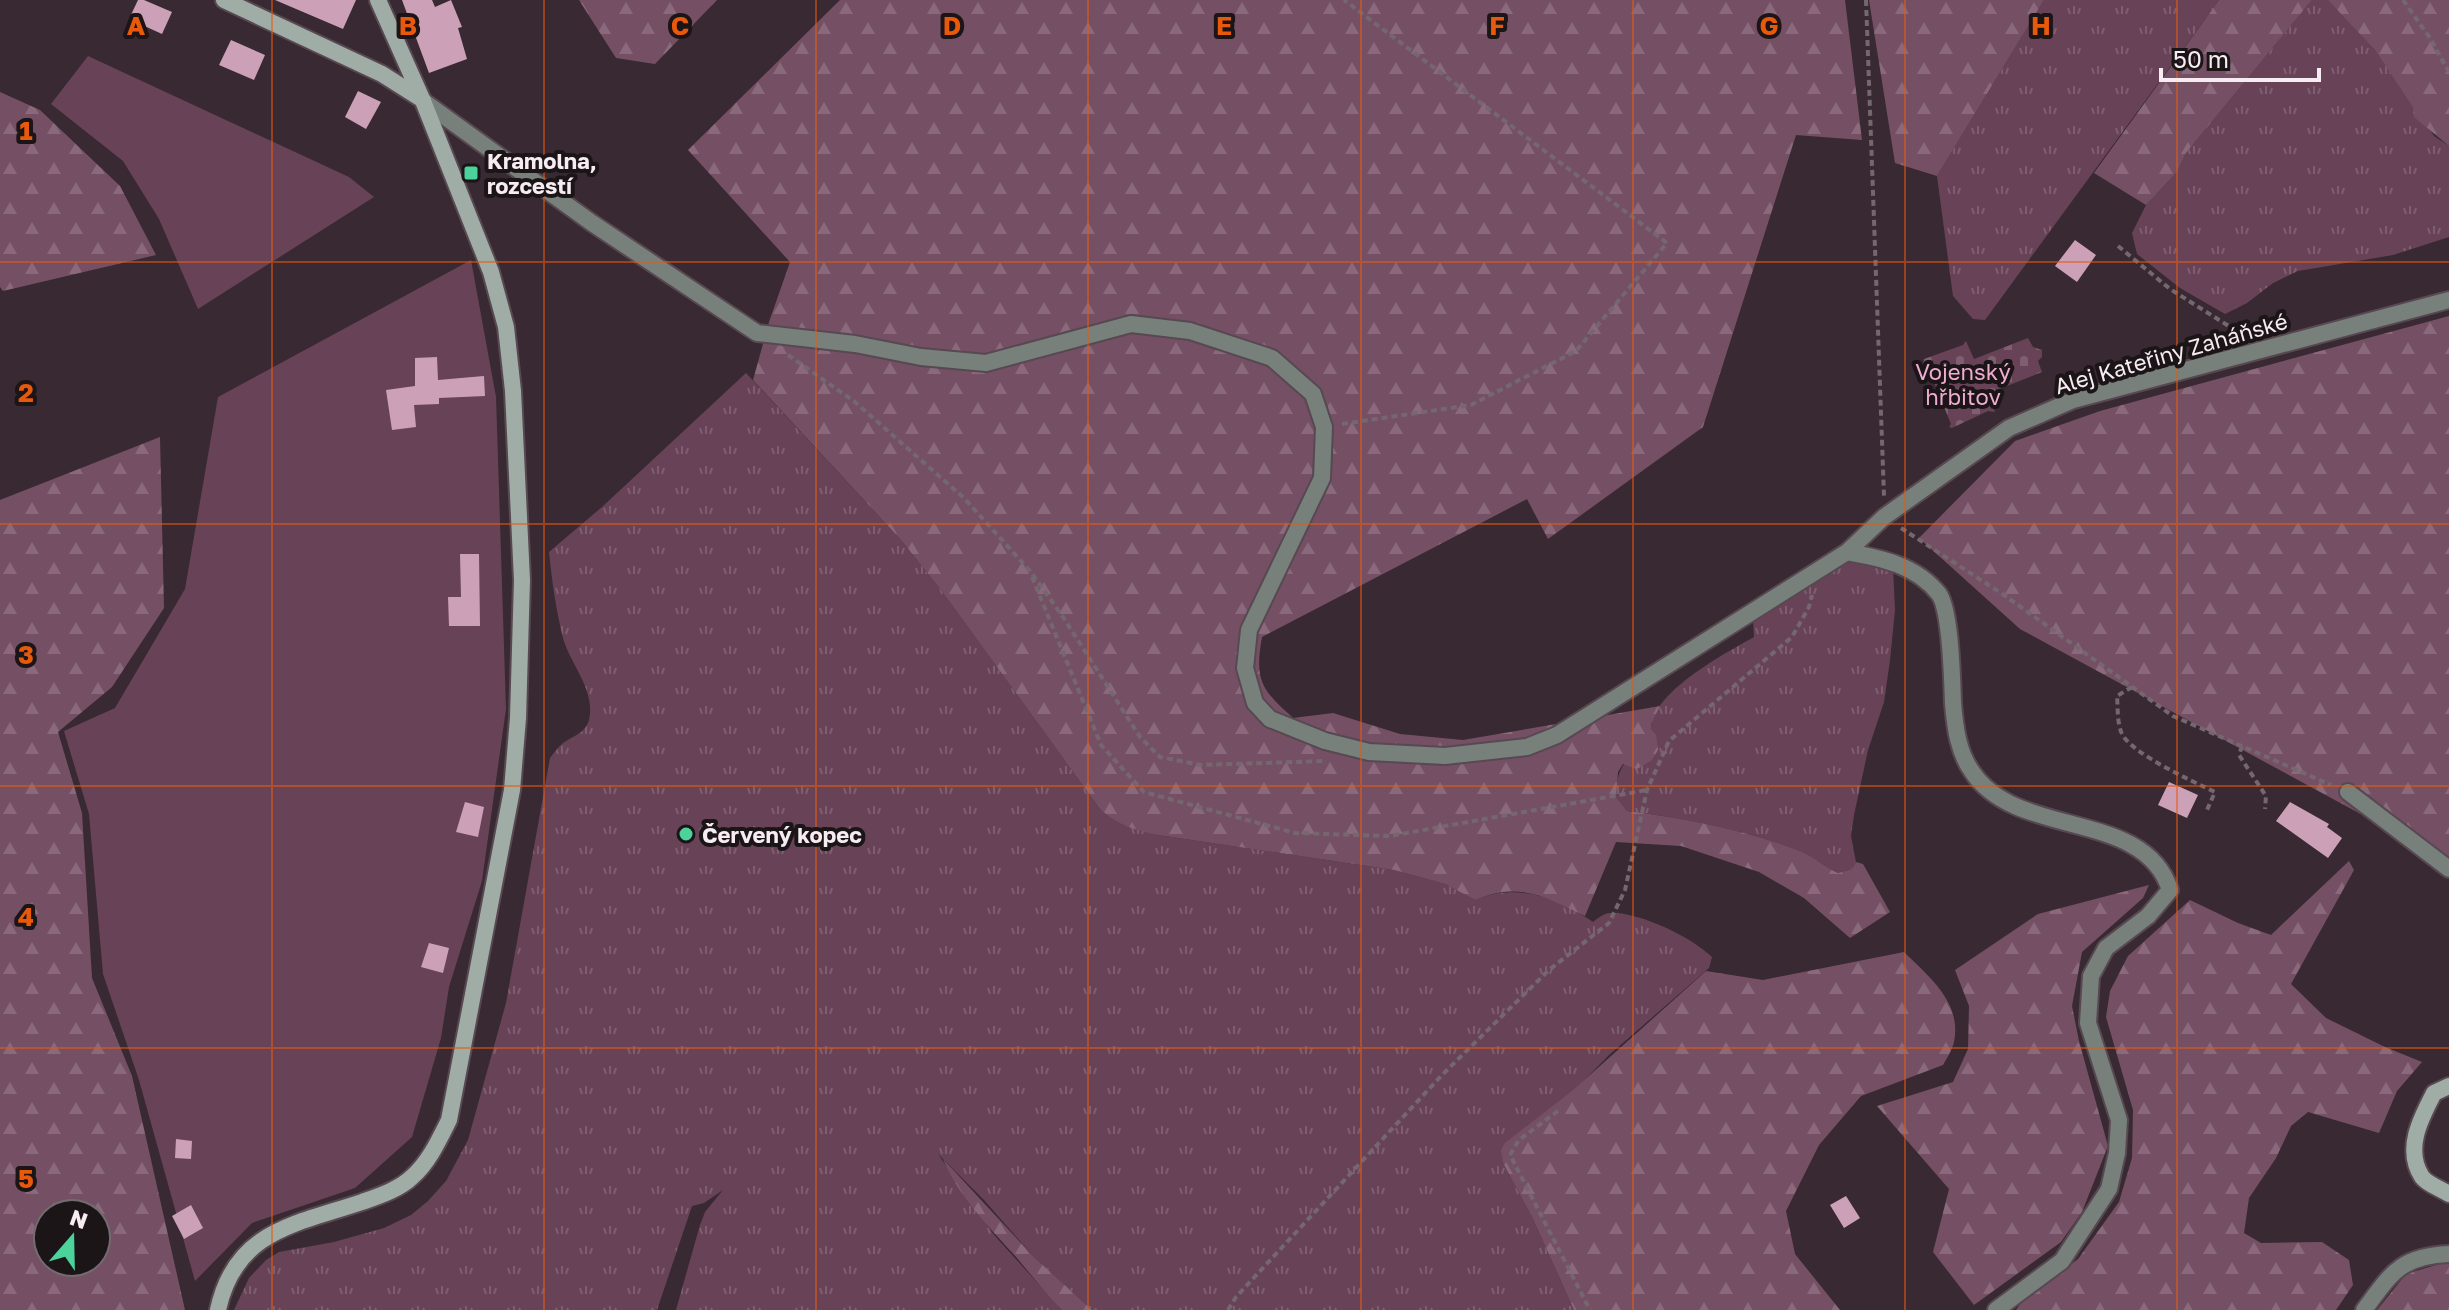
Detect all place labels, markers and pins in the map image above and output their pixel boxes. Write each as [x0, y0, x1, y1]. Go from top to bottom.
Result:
place label: Kramolna, rozcestí [487, 147, 597, 199]
marker: Kramolna, rozcestí [462, 164, 480, 182]
place label: Červený kopec [702, 821, 862, 848]
marker: Červený kopec [677, 825, 695, 843]

